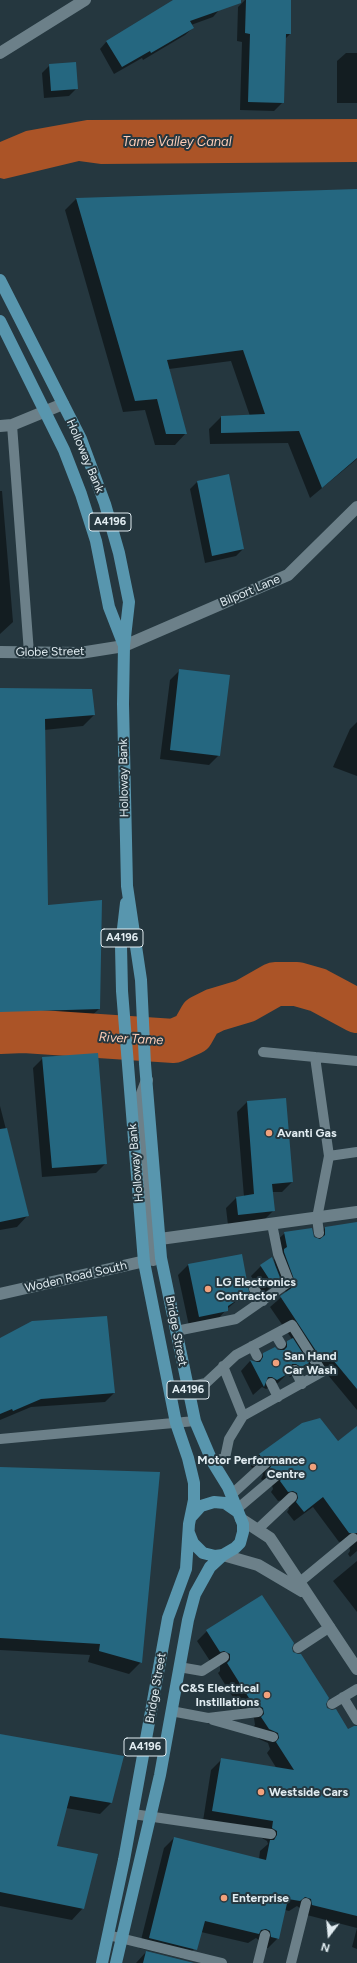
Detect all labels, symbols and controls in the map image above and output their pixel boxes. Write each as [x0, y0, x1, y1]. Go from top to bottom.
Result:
water label: Tame Valley Canal [122, 134, 232, 150]
street label: Holloway Bank [63, 417, 107, 495]
road number: A4196 [89, 513, 131, 531]
street label: Bilport Lane [218, 572, 282, 610]
street label: Globe Street [15, 644, 85, 660]
street label: Holloway Bank [116, 739, 132, 817]
road number: A4196 [101, 929, 143, 947]
water label: River Tame [98, 1030, 164, 1048]
street label: Holloway Bank [125, 1123, 147, 1203]
place label: Avanti Gas [277, 1126, 336, 1140]
marker: Avanti Gas [264, 1128, 274, 1138]
street label: Woden Road South [24, 1258, 128, 1296]
place label: LG Electronics Contractor [216, 1275, 296, 1303]
marker: LG Electronics Contractor [203, 1284, 213, 1294]
street label: Bridge Street [162, 1295, 190, 1367]
place label: San Hand Car Wash [284, 1349, 337, 1377]
marker: San Hand Car Wash [271, 1358, 281, 1368]
road number: A4196 [167, 1381, 209, 1399]
place label: Motor Performance Centre [197, 1453, 305, 1481]
marker: Motor Performance Centre [308, 1462, 318, 1472]
street label: Bridge Street [143, 1652, 169, 1724]
place label: C&S Electrical Instillations [181, 1681, 259, 1709]
marker: C&S Electrical Instillations [262, 1690, 272, 1700]
road number: A4196 [124, 1738, 166, 1756]
place label: Westside Cars [269, 1785, 348, 1799]
marker: Westside Cars [256, 1787, 266, 1797]
place label: Enterprise [232, 1891, 289, 1905]
marker: Enterprise [219, 1893, 229, 1903]
north arrow [309, 1915, 349, 1955]
text: N [320, 1940, 331, 1954]

